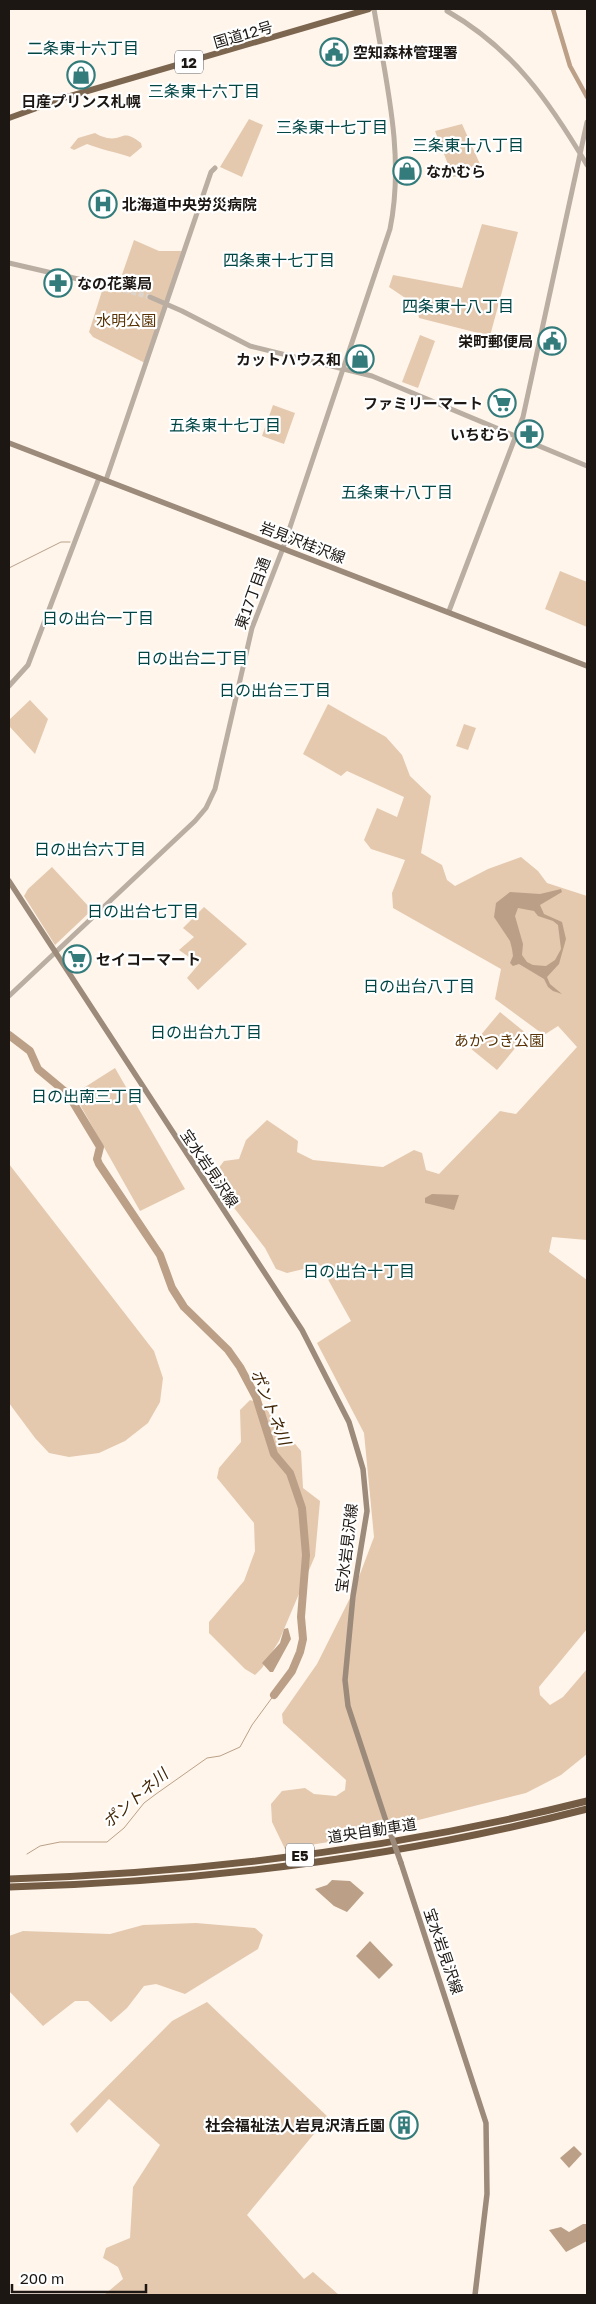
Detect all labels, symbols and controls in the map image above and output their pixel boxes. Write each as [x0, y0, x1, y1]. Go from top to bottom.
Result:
street label: 国道12号 [211, 17, 275, 51]
public building icon: 空知森林管理署 [319, 37, 349, 67]
district label: 二条東十六丁目 [27, 38, 139, 58]
place label: 空知森林管理署 [353, 43, 458, 61]
road number: 12 [175, 51, 203, 74]
shop icon: 日産プリンス札幌 [66, 60, 96, 90]
district label: 三条東十六丁目 [148, 81, 260, 101]
place label: 日産プリンス札幌 [21, 92, 141, 110]
district label: 三条東十七丁目 [276, 117, 388, 137]
district label: 三条東十八丁目 [412, 135, 524, 155]
shop icon: なかむら [392, 156, 422, 186]
place label: なかむら [426, 162, 486, 180]
hospital icon: 北海道中央労災病院 [88, 189, 118, 219]
place label: 北海道中央労災病院 [122, 195, 257, 213]
district label: 四条東十七丁目 [223, 250, 335, 270]
pharmacy icon: なの花薬局 [43, 268, 73, 298]
place label: なの花薬局 [77, 274, 152, 292]
district label: 四条東十八丁目 [402, 296, 514, 316]
park label: 水明公園 [96, 311, 156, 329]
public building icon: 栄町郵便局 [537, 326, 567, 356]
place label: 栄町郵便局 [458, 332, 533, 350]
shop icon: カットハウス和 [345, 344, 375, 374]
place label: カットハウス和 [236, 350, 341, 368]
supermarket icon: ファミリーマート [487, 388, 517, 418]
place label: ファミリーマート [363, 394, 483, 412]
district label: 五条東十七丁目 [169, 415, 281, 435]
pharmacy icon: いちむら [514, 419, 544, 449]
place label: いちむら [450, 425, 510, 443]
district label: 五条東十八丁目 [341, 482, 453, 502]
street label: 岩見沢桂沢線 [258, 517, 348, 567]
street label: 東17丁目通 [231, 555, 273, 631]
district label: 日の出台一丁目 [42, 608, 154, 628]
district label: 日の出台二丁目 [136, 648, 248, 668]
district label: 日の出台三丁目 [219, 680, 331, 700]
district label: 日の出台六丁目 [34, 839, 146, 859]
district label: 日の出台七丁目 [87, 901, 199, 921]
supermarket icon: セイコーマート [62, 944, 92, 974]
place label: セイコーマート [96, 950, 201, 968]
district label: 日の出台八丁目 [363, 976, 475, 996]
district label: 日の出台九丁目 [150, 1022, 262, 1042]
park label: あかつき公園 [454, 1031, 544, 1049]
district label: 日の出南三丁目 [31, 1086, 143, 1106]
street label: 宝水岩見沢線 [177, 1126, 243, 1210]
district label: 日の出台十丁目 [303, 1261, 415, 1281]
water label: ポントネ川 [247, 1366, 296, 1450]
street label: 宝水岩見沢線 [332, 1502, 360, 1594]
water label: ポントネ川 [98, 1763, 173, 1832]
street label: 道央自動車道 [326, 1814, 418, 1846]
road number: E5 [286, 1844, 314, 1866]
street label: 宝水岩見沢線 [421, 1906, 467, 1996]
building icon: 社会福祉法人岩見沢清丘園 [389, 2110, 419, 2140]
place label: 社会福祉法人岩見沢清丘園 [205, 2116, 385, 2134]
scale bar [12, 2262, 146, 2294]
text: 200 m [20, 2269, 64, 2287]

